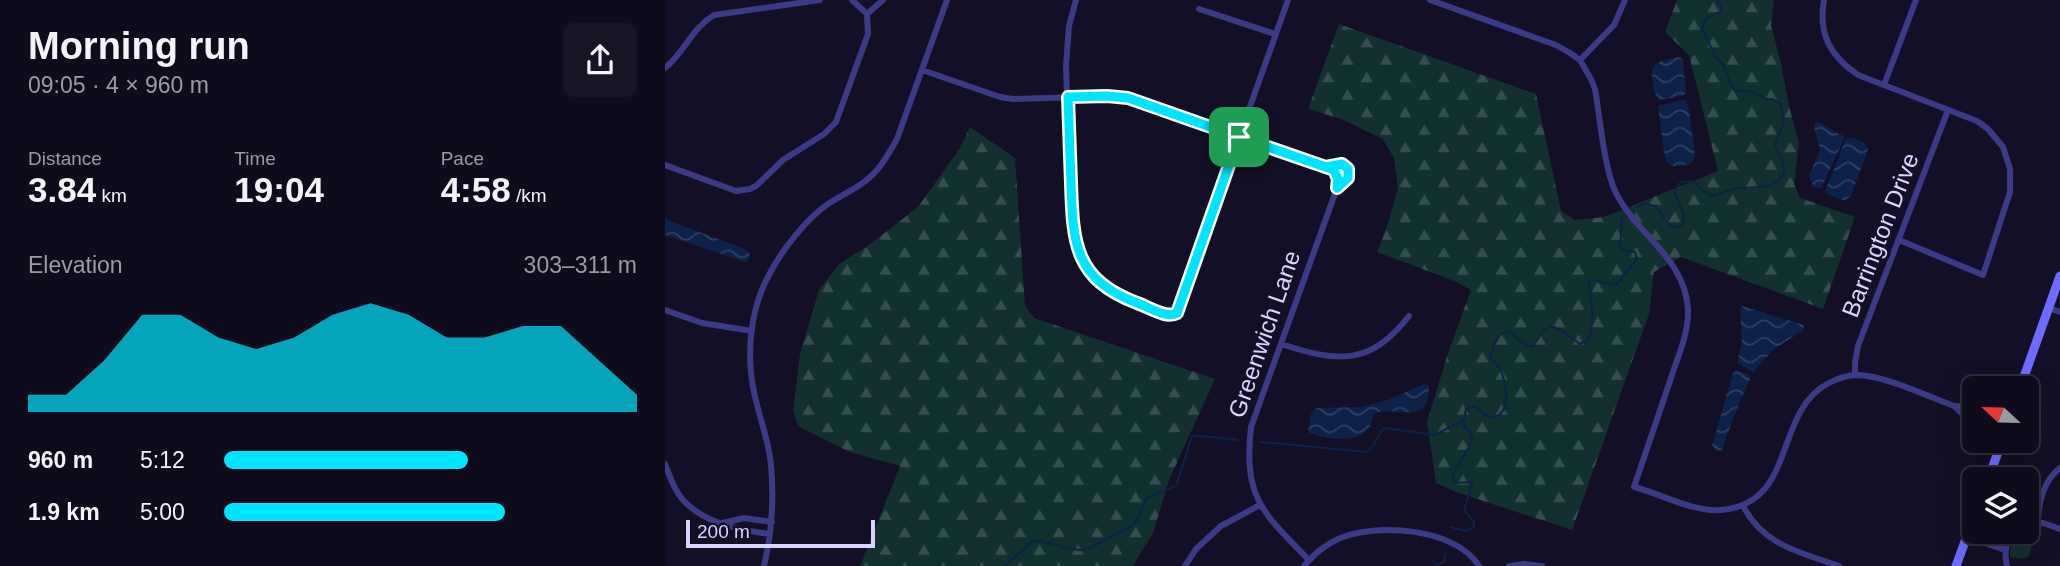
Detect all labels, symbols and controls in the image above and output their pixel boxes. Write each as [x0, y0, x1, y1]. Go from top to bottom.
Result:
button: share [563, 23, 637, 97]
text: Morning run [28, 25, 250, 67]
text: 09:05 · 4 × 960 m [28, 72, 209, 98]
pin [1209, 107, 1269, 167]
icon: arrive [1220, 118, 1258, 156]
text: Distance [28, 148, 102, 169]
text: Time [234, 148, 276, 169]
text: Pace [441, 148, 484, 169]
street label: Barrington Drive [1836, 149, 1924, 321]
text: 3.84 [28, 170, 96, 209]
text: 19:04 [234, 170, 324, 209]
text: 4:58 [441, 170, 511, 209]
text: km [96, 185, 127, 206]
text: /km [511, 185, 547, 206]
street label: Greenwich Lane [1223, 247, 1305, 421]
text: Elevation [28, 252, 123, 278]
text: 303–311 m [524, 252, 637, 278]
north arrow [1962, 376, 2039, 453]
map controls [1962, 376, 2039, 544]
text: 960 m [28, 447, 93, 473]
text: 5:12 [140, 447, 185, 473]
button: layers [1962, 467, 2039, 544]
text: 1.9 km [28, 499, 100, 525]
text: 5:00 [140, 499, 185, 525]
scale bar [686, 517, 875, 549]
text: 200 m [697, 521, 750, 542]

